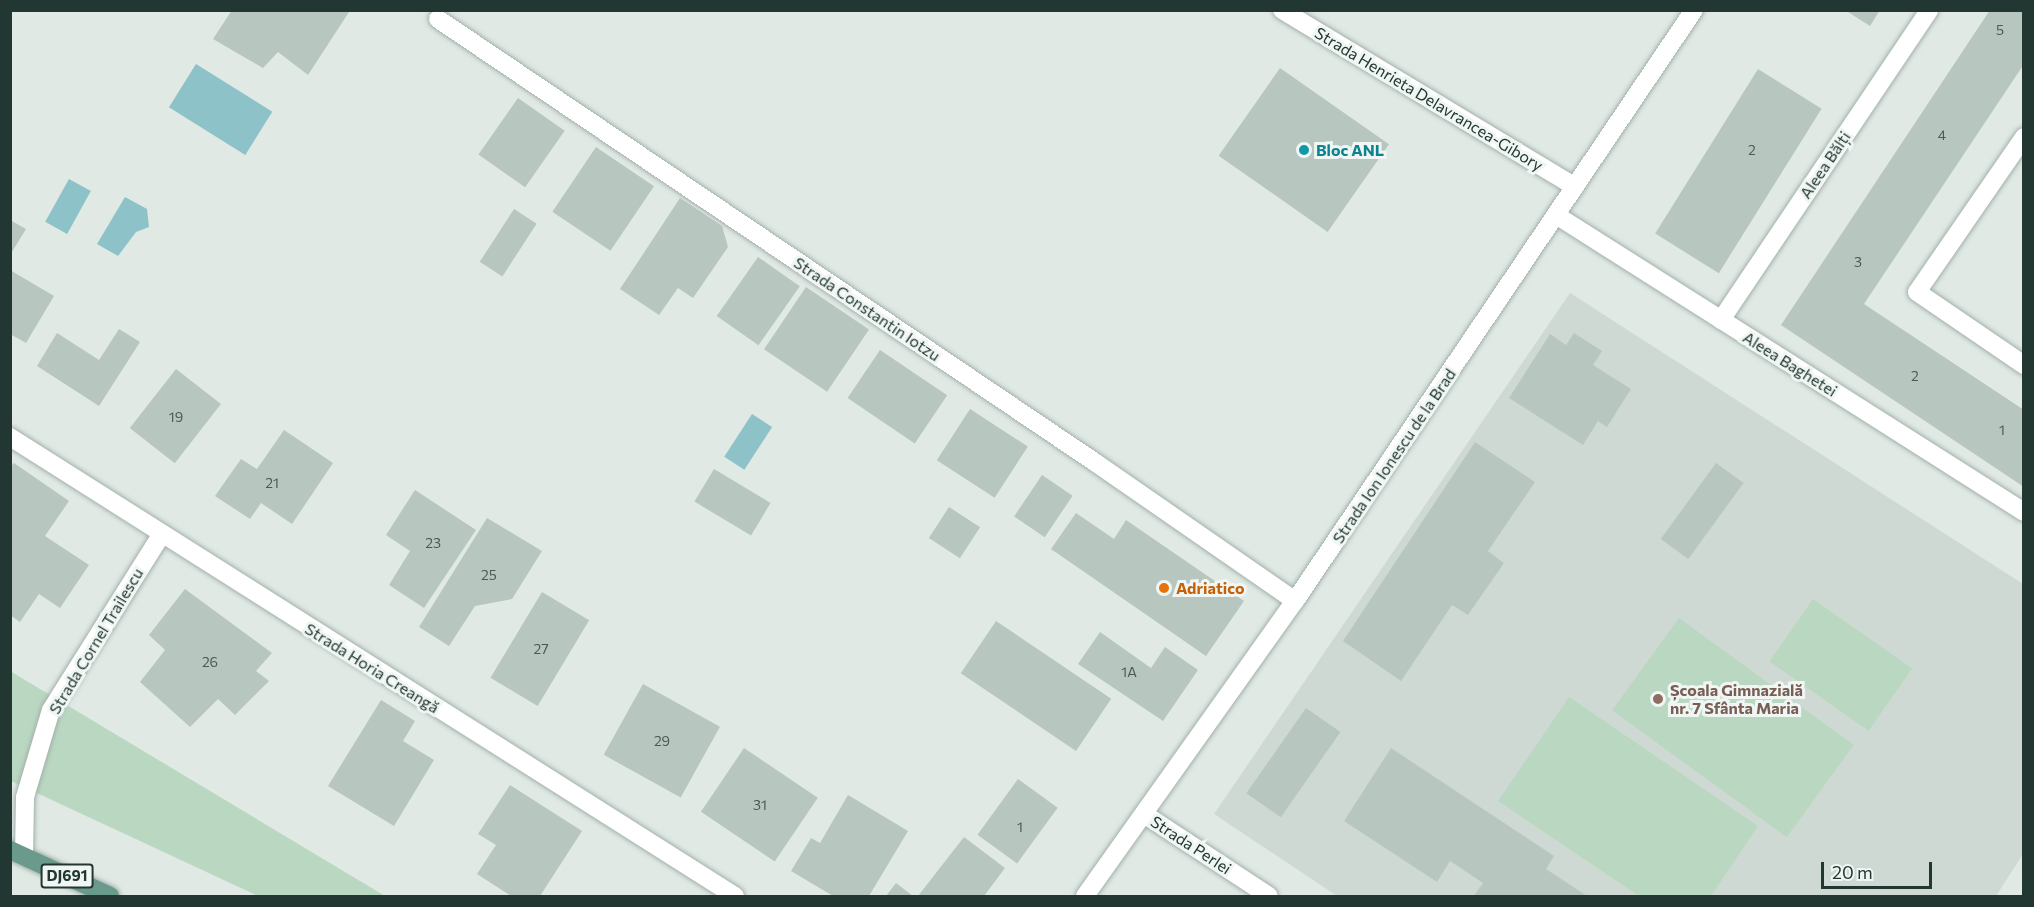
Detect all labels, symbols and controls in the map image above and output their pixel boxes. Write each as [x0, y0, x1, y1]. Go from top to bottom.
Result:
house number: 5 [1996, 22, 2004, 38]
street label: Strada Henrieta Delavrancea-Gibory [1311, 23, 1547, 175]
house number: 4 [1938, 127, 1946, 143]
street label: Aleea Bălți [1796, 128, 1854, 202]
place label: Bloc ANL [1316, 140, 1384, 160]
house number: 2 [1748, 142, 1756, 158]
marker: Bloc ANL [1297, 143, 1311, 157]
street label: Strada Constantin Iotzu [790, 253, 944, 365]
house number: 3 [1854, 254, 1862, 270]
street label: Aleea Baghetei [1739, 327, 1841, 401]
street label: Strada Ion Ionescu de la Brad [1328, 365, 1460, 547]
house number: 2 [1911, 368, 1919, 384]
house number: 19 [169, 409, 183, 425]
house number: 1 [1999, 422, 2005, 438]
house number: 21 [265, 475, 279, 491]
house number: 23 [425, 535, 441, 551]
street label: Strada Cornel Trailescu [45, 564, 147, 718]
house number: 25 [481, 567, 497, 583]
place label: Adriatico [1176, 578, 1244, 598]
marker: Adriatico [1157, 581, 1171, 595]
street label: Strada Horia Creangă [301, 619, 443, 717]
house number: 27 [533, 641, 549, 657]
house number: 26 [202, 654, 218, 670]
house number: 1A [1121, 664, 1137, 680]
place label: Școala Gimnazială nr. 7 Sfânta Maria [1670, 680, 1803, 718]
marker: Școala Gimnazială nr. 7 Sfânta Maria [1651, 692, 1665, 706]
house number: 29 [654, 733, 670, 749]
house number: 31 [753, 797, 767, 813]
street label: Strada Perlei [1147, 812, 1235, 878]
house number: 1 [1017, 819, 1023, 835]
scale bar [1824, 850, 1935, 888]
text: 20 m [1832, 861, 1873, 883]
road number: DJ691 [40, 864, 94, 888]

